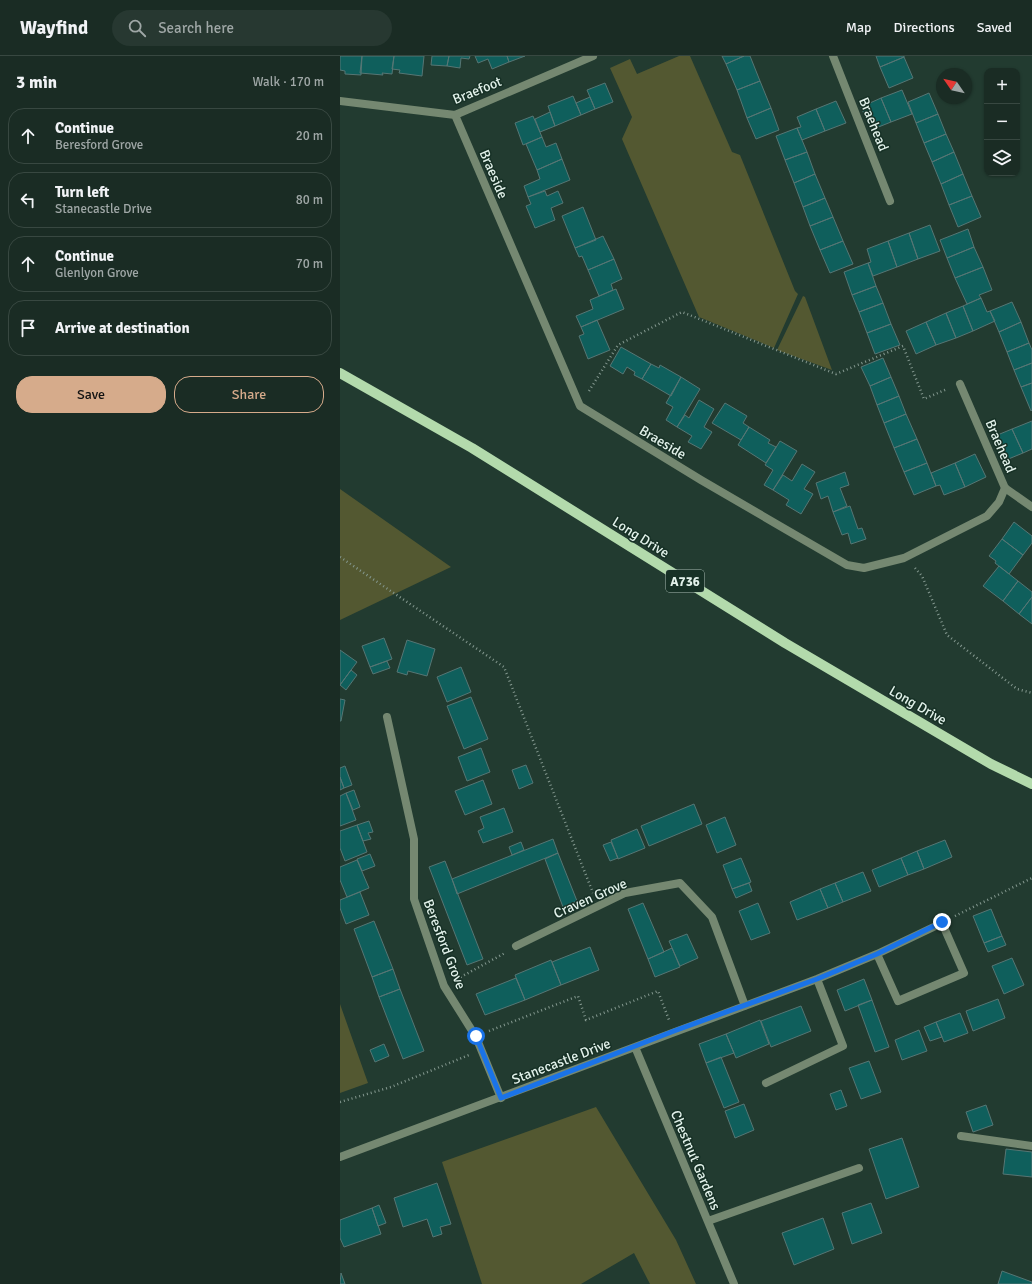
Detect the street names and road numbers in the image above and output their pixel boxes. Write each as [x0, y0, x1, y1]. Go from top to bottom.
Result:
street label: Braefoot [450, 73, 504, 108]
street label: Braehead [855, 95, 892, 154]
street label: Braeside [476, 147, 511, 201]
street label: Braehead [982, 417, 1019, 476]
street label: Braeside [636, 422, 689, 463]
street label: Long Drive [609, 513, 672, 561]
road number: A736 [666, 570, 704, 592]
street label: Long Drive [886, 682, 950, 729]
street label: Craven Grove [551, 875, 630, 922]
street label: Beresford Grove [420, 897, 470, 992]
street label: Stanecastle Drive [509, 1035, 613, 1088]
street label: Chestnut Gardens [667, 1108, 724, 1213]

